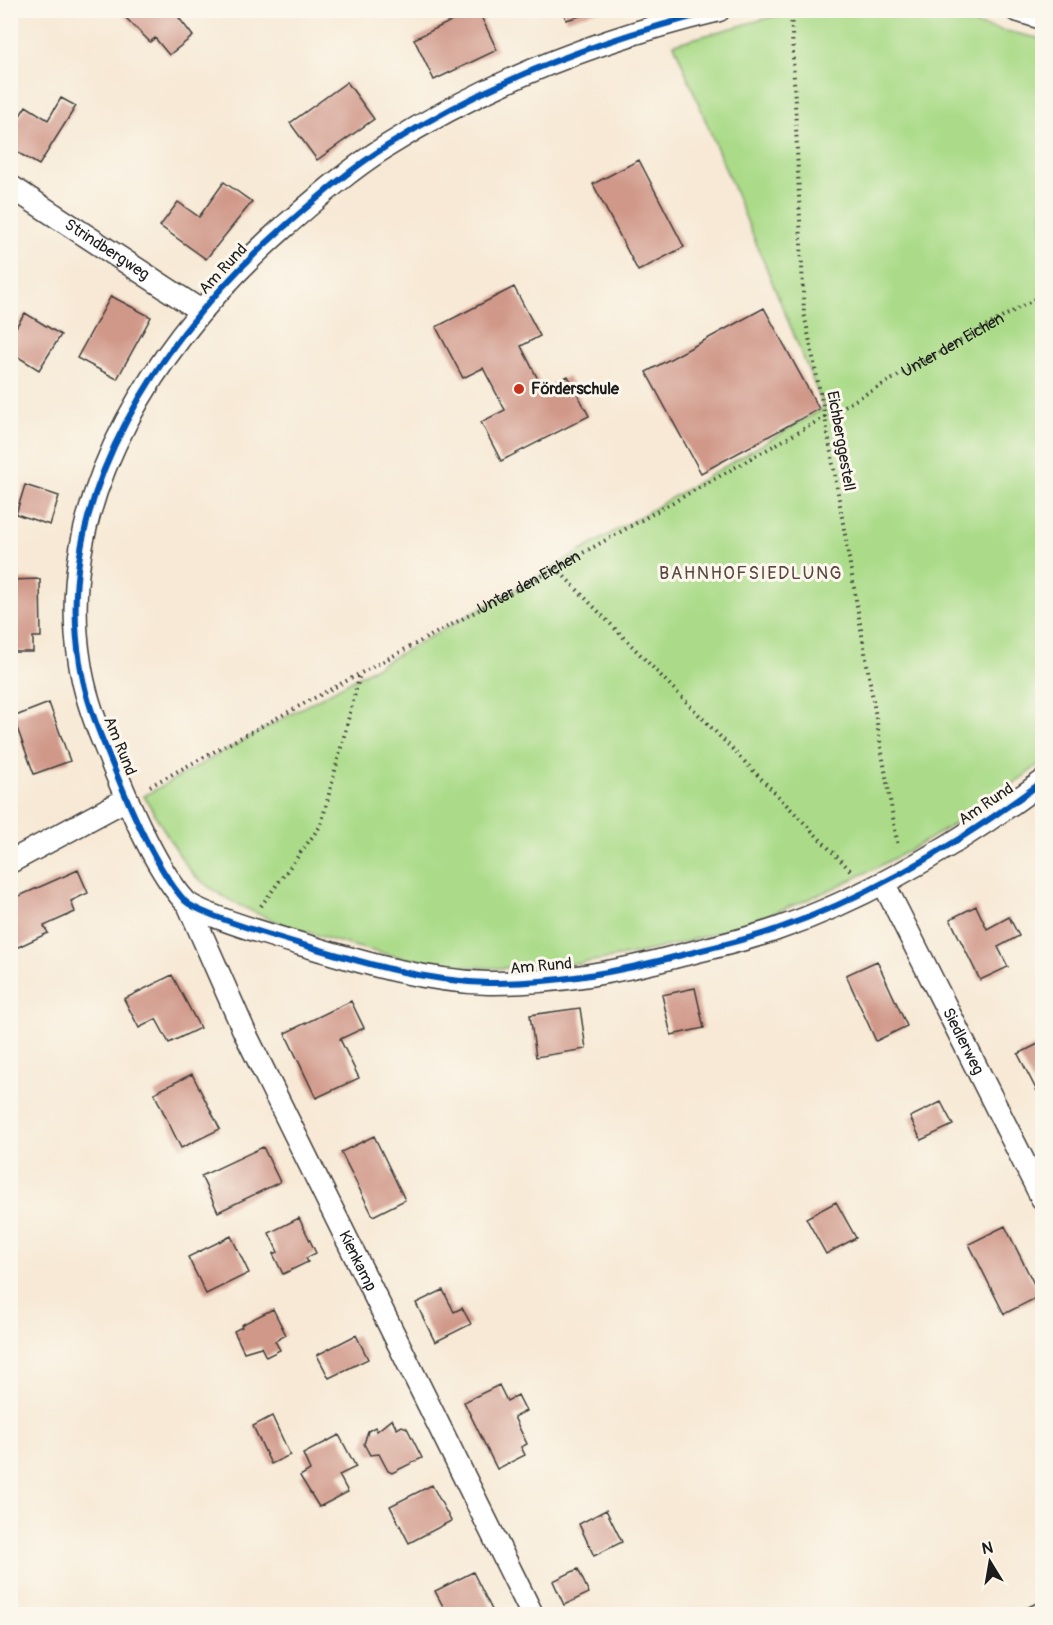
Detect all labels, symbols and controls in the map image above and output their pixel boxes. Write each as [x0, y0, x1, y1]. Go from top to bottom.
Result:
street label: Strindbergweg [61, 214, 153, 285]
street label: Am Rund [195, 240, 251, 298]
street label: Unter den Eichen [898, 308, 1008, 382]
place label: Förderschule [531, 379, 620, 399]
marker: Förderschule [512, 382, 526, 396]
street label: Eichberggestell [822, 389, 860, 493]
street label: Unter den Eichen [474, 546, 584, 619]
district label: BAHNHOFSIEDLUNG [659, 562, 843, 585]
street label: Am Rund [99, 714, 141, 778]
street label: Am Rund [955, 778, 1017, 830]
street label: Am Rund [509, 953, 573, 979]
street label: Siedlerweg [938, 1005, 988, 1078]
street label: Kienkamp [334, 1227, 381, 1295]
north arrow [960, 1532, 1020, 1592]
text: N [980, 1537, 995, 1559]

